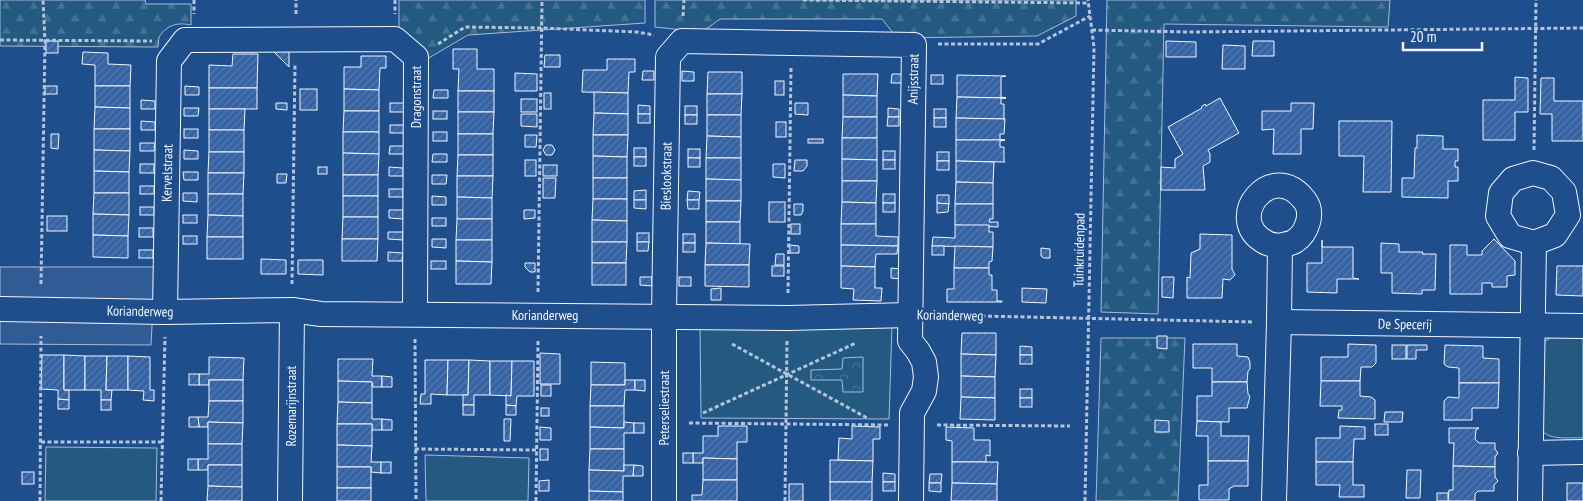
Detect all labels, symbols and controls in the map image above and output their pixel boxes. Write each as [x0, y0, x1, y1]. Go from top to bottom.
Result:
scale bar [1403, 20, 1482, 52]
text: 20 m [1410, 27, 1436, 46]
street label: Anijsstraat [904, 53, 922, 105]
street label: Dragonstraat [407, 66, 425, 128]
street label: Bieslookstraat [656, 141, 676, 210]
street label: Kervelstraat [157, 144, 177, 202]
street label: Tuinkruidenpad [1069, 213, 1089, 287]
street label: Korianderweg [107, 301, 173, 321]
street label: Korianderweg [917, 305, 983, 325]
street label: Korianderweg [512, 306, 578, 324]
street label: De Specerij [1378, 315, 1432, 333]
street label: Rozemarijnstraat [282, 365, 300, 446]
street label: Peterseliestraat [655, 370, 673, 446]

